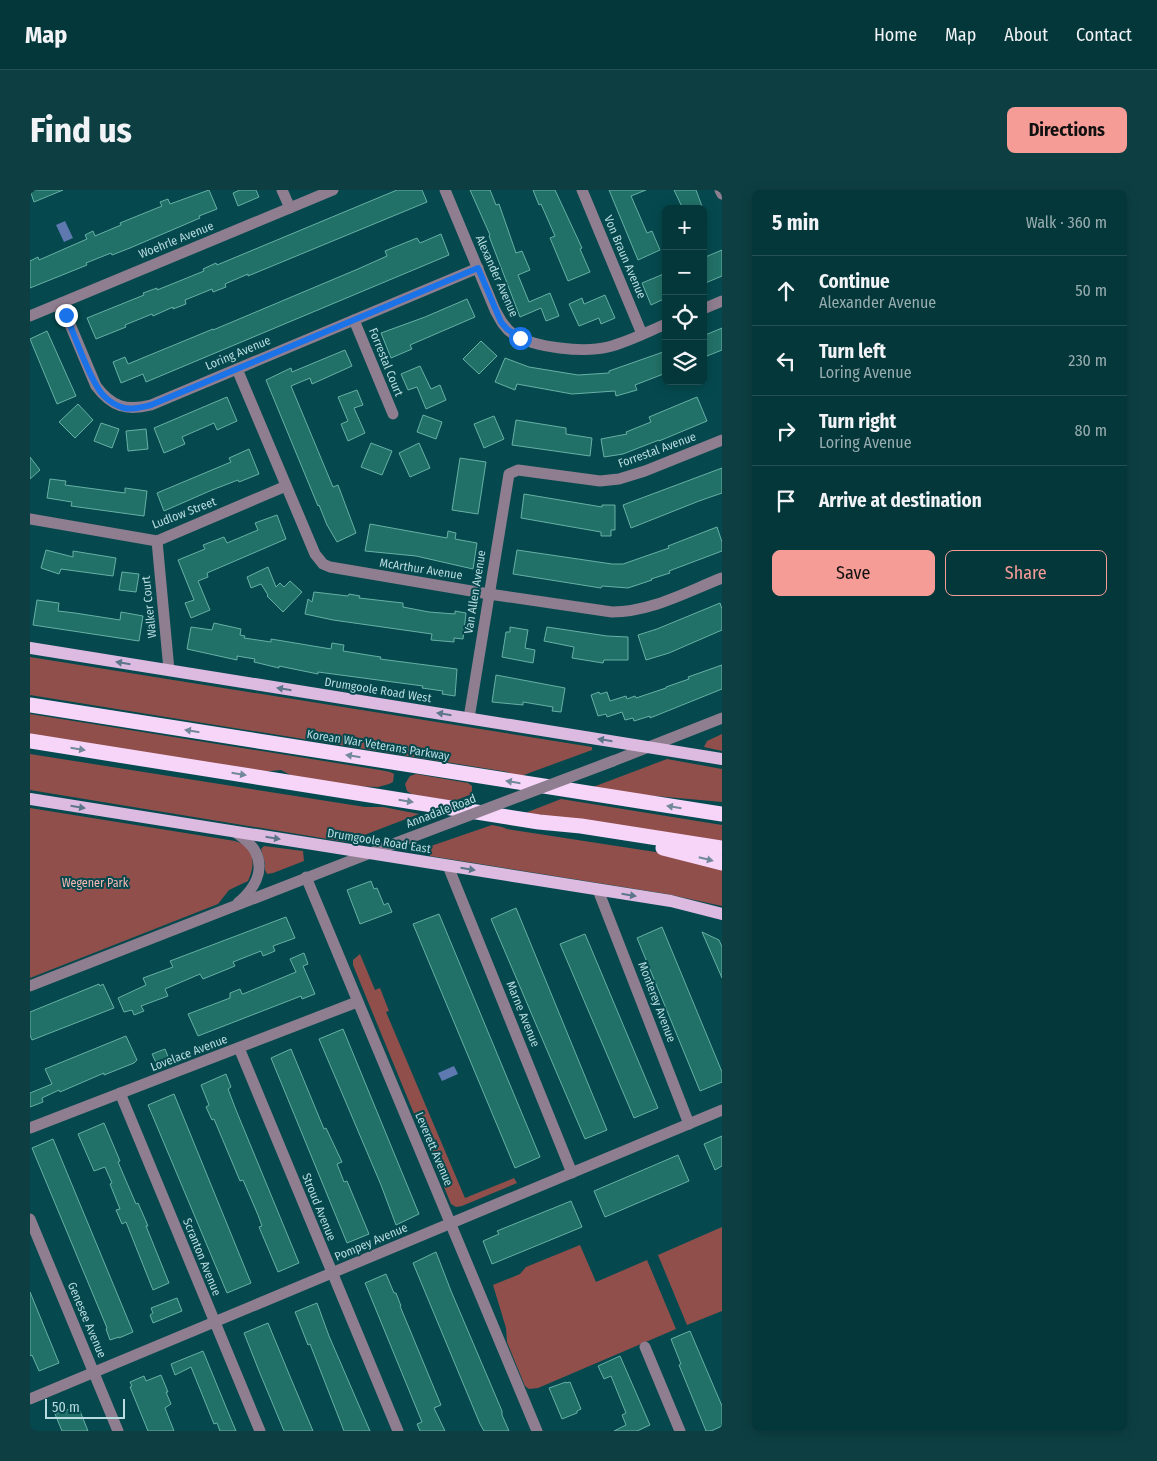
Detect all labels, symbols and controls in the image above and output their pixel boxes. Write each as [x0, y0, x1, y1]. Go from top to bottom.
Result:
text: Map [25, 21, 67, 49]
text: Home [874, 24, 917, 46]
text: Map [945, 24, 976, 46]
text: About [1004, 24, 1048, 46]
text: Contact [1076, 24, 1132, 46]
button: Directions [1007, 107, 1127, 153]
text: Find us [30, 109, 132, 151]
map controls [662, 205, 707, 385]
button: + [662, 205, 707, 250]
text: 5 min [772, 210, 819, 236]
street label: Von Braun Avenue [601, 213, 649, 301]
text: Walk · 360 m [1026, 213, 1107, 232]
street label: Woehrle Avenue [137, 219, 216, 261]
street label: Alexander Avenue [473, 233, 521, 319]
button: − [662, 250, 707, 295]
text: Continue [819, 270, 890, 293]
icon: ahead [772, 277, 800, 305]
text: 50 m [1075, 281, 1107, 300]
text: Alexander Avenue [819, 293, 936, 312]
button: locate [662, 295, 707, 340]
route end [55, 304, 78, 327]
street label: Forrestal Court [366, 326, 406, 398]
route start [509, 327, 532, 350]
street label: Loring Avenue [203, 333, 273, 373]
button: layers [662, 340, 707, 385]
text: Turn left [819, 340, 886, 363]
icon: left [772, 347, 800, 375]
text: 230 m [1068, 351, 1107, 370]
text: Loring Avenue [819, 363, 912, 382]
text: Turn right [819, 410, 896, 433]
icon: right [772, 417, 800, 445]
text: 80 m [1075, 421, 1107, 440]
street label: Forrestal Avenue [616, 429, 698, 471]
text: Loring Avenue [819, 433, 912, 452]
icon: arrive [772, 487, 800, 515]
text: Arrive at destination [819, 489, 982, 512]
street label: Ludlow Street [150, 494, 218, 532]
street label: Van Allen Avenue [461, 549, 489, 635]
button: Save [772, 550, 935, 596]
button: Share [945, 550, 1107, 596]
street label: McArthur Avenue [379, 556, 464, 582]
street label: Walker Court [139, 575, 159, 639]
one-way arrow [115, 659, 131, 667]
street label: Drumgoole Road West [324, 675, 433, 705]
one-way arrow [276, 684, 292, 692]
one-way arrow [436, 710, 452, 718]
one-way arrow [184, 727, 200, 735]
street label: Korean War Veterans Parkway [306, 727, 451, 763]
one-way arrow [596, 735, 612, 743]
one-way arrow [71, 745, 87, 753]
one-way arrow [344, 752, 360, 760]
one-way arrow [231, 771, 247, 779]
one-way arrow [505, 777, 521, 785]
street label: Annadale Road [404, 791, 478, 831]
one-way arrow [399, 797, 415, 805]
one-way arrow [71, 803, 87, 811]
one-way arrow [665, 803, 681, 811]
street label: Drumgoole Road East [326, 826, 432, 856]
one-way arrow [266, 834, 282, 842]
one-way arrow [699, 855, 714, 863]
one-way arrow [461, 865, 477, 873]
park label: Wegener Park [62, 876, 129, 890]
one-way arrow [621, 891, 637, 899]
street label: Monterey Avenue [635, 960, 679, 1044]
street label: Marne Avenue [503, 979, 543, 1049]
street label: Lovelace Avenue [149, 1032, 229, 1074]
street label: Leverett Avenue [412, 1110, 456, 1188]
street label: Stroud Avenue [299, 1171, 339, 1243]
street label: Scranton Avenue [180, 1216, 224, 1298]
street label: Pompey Avenue [332, 1220, 410, 1264]
street label: Genesee Avenue [65, 1280, 109, 1360]
scale bar [45, 1396, 125, 1419]
text: 50 m [52, 1399, 80, 1416]

